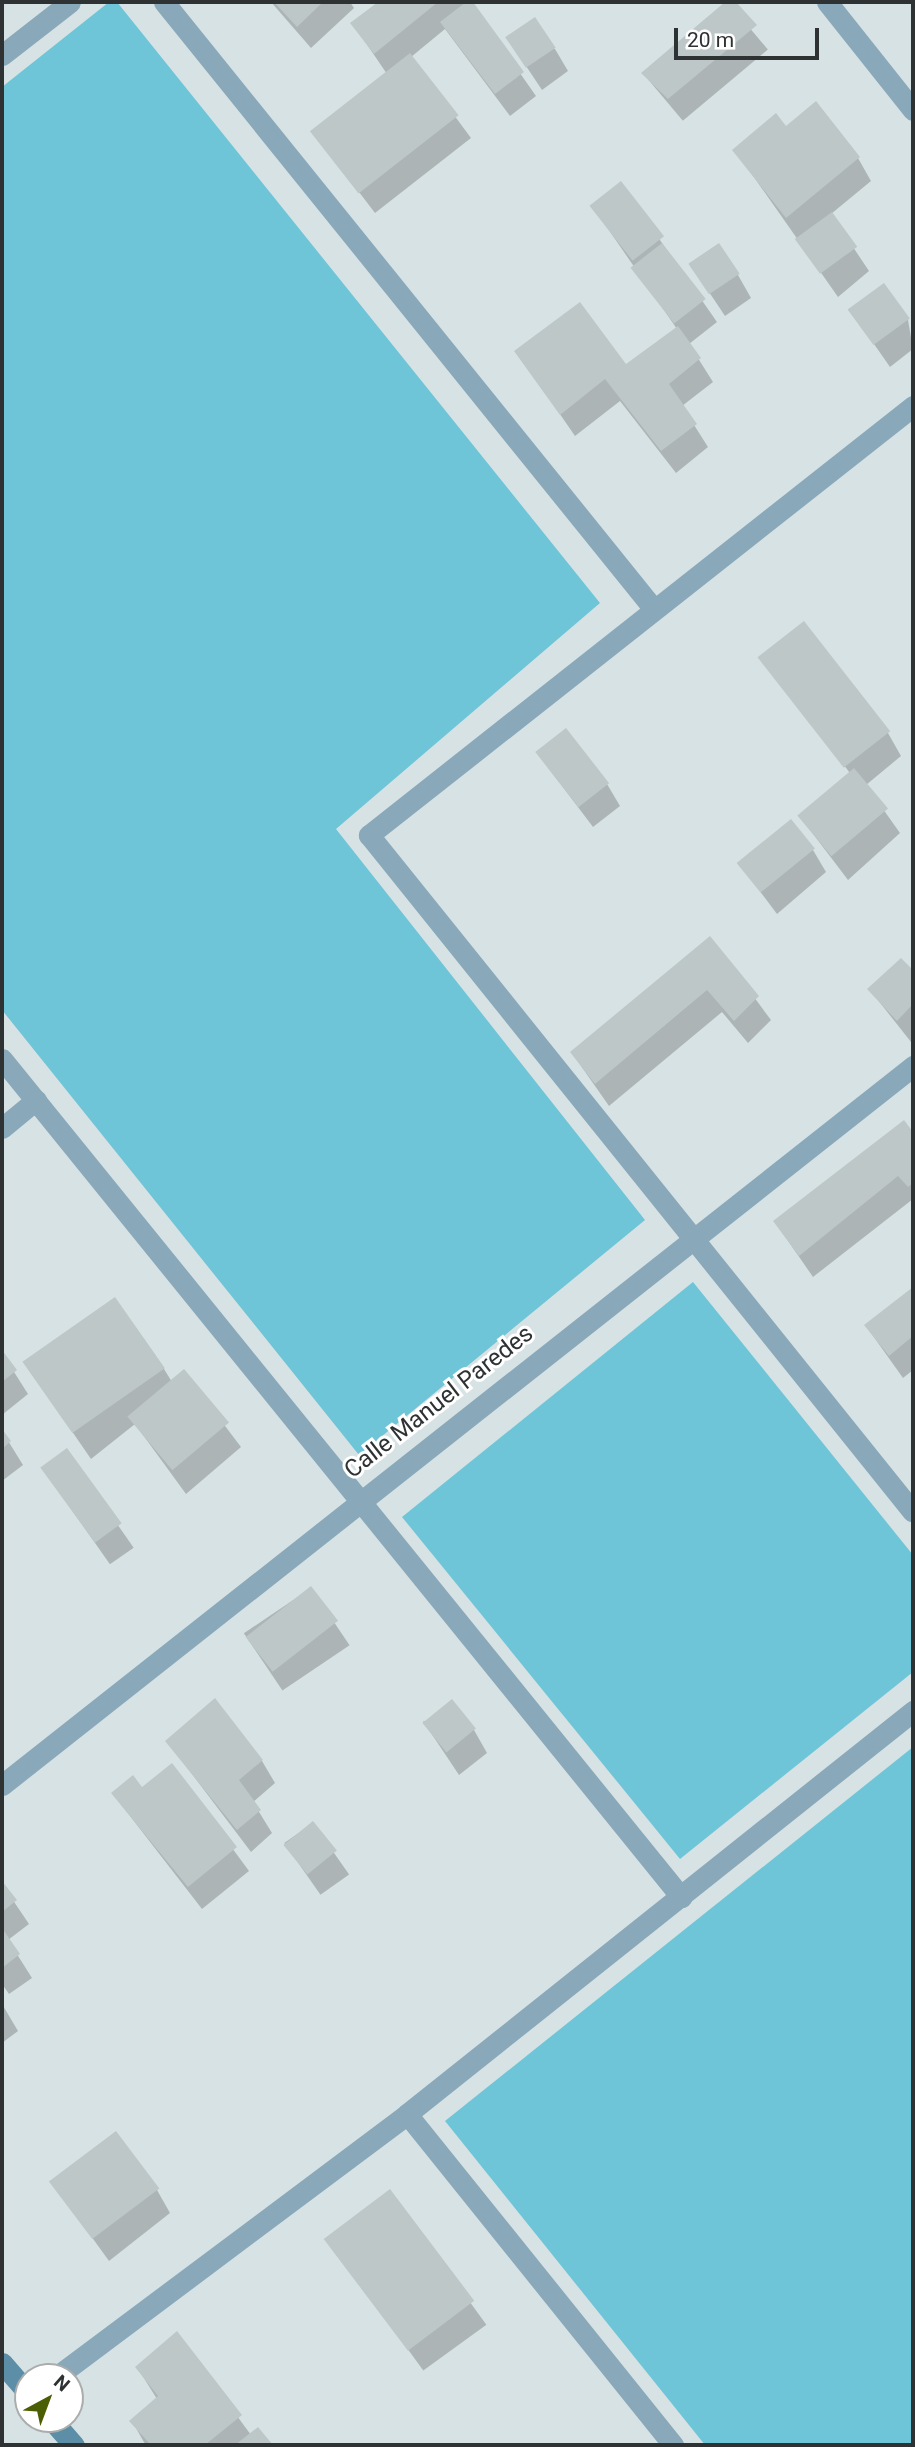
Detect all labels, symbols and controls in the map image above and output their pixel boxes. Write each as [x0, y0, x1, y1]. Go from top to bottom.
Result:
scale bar [677, 14, 822, 58]
text: 20 m [687, 28, 734, 52]
street label: Calle Manuel Paredes [339, 1319, 539, 1485]
north arrow [14, 2363, 84, 2433]
text: N [49, 2370, 74, 2396]

